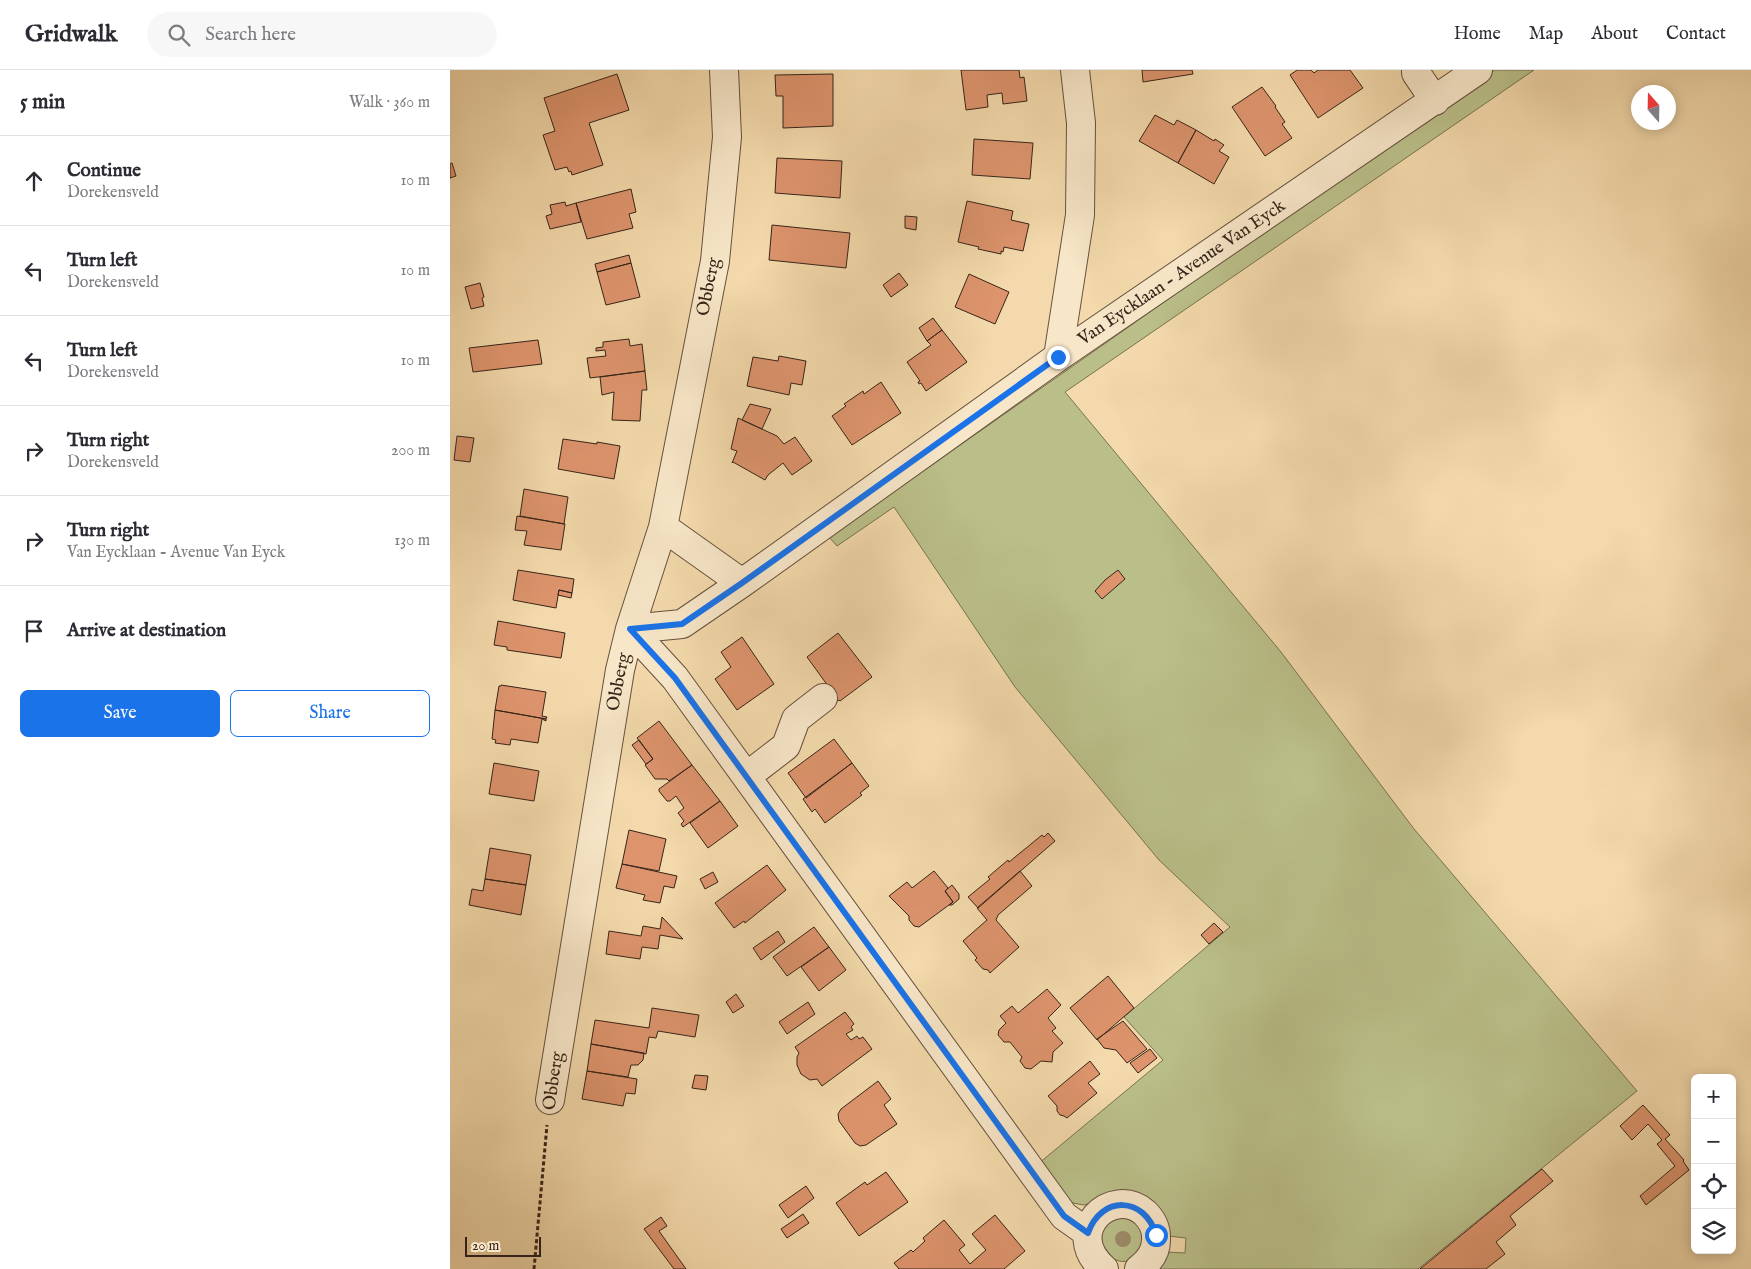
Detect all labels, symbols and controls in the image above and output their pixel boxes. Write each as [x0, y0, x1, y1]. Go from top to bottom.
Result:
search box [147, 12, 497, 57]
text: Gridwalk [25, 19, 117, 50]
icon: search [165, 21, 193, 49]
text: Search here [205, 23, 296, 47]
text: Home [1454, 23, 1501, 46]
text: Map [1529, 23, 1563, 46]
text: About [1591, 23, 1638, 46]
text: Contact [1666, 23, 1726, 46]
north arrow [1631, 85, 1676, 130]
text: 5 min [20, 89, 65, 116]
text: Walk · 360 m [349, 93, 430, 113]
text: Continue [67, 159, 141, 183]
icon: ahead [20, 167, 48, 195]
text: 10 m [400, 171, 430, 191]
text: Dorekensveld [67, 183, 159, 203]
street label: Van Eycklaan - Avenue Van Eyck [1073, 195, 1291, 352]
text: Turn left [67, 249, 138, 273]
street label: Obberg [692, 256, 726, 318]
icon: left [20, 257, 48, 285]
text: 10 m [400, 261, 430, 281]
text: Dorekensveld [67, 273, 159, 293]
text: Turn left [67, 339, 138, 363]
route end [1047, 346, 1070, 369]
icon: left [20, 347, 48, 375]
text: 10 m [400, 351, 430, 371]
text: Dorekensveld [67, 363, 159, 383]
text: Turn right [67, 429, 149, 453]
icon: right [20, 437, 48, 465]
text: 200 m [391, 441, 430, 461]
text: Dorekensveld [67, 453, 159, 473]
text: Turn right [67, 519, 149, 543]
icon: right [20, 527, 48, 555]
text: 130 m [394, 531, 430, 551]
text: Van Eycklaan - Avenue Van Eyck [67, 543, 285, 563]
icon: arrive [20, 617, 48, 645]
text: Arrive at destination [67, 619, 226, 643]
street label: Obberg [602, 651, 636, 713]
button: Save [20, 690, 220, 737]
button: Share [230, 690, 430, 737]
street label: Obberg [539, 1050, 570, 1112]
map controls [1691, 1074, 1736, 1254]
button: + [1691, 1074, 1736, 1119]
button: − [1691, 1119, 1736, 1164]
button: locate [1691, 1164, 1736, 1209]
button: layers [1691, 1209, 1736, 1254]
route start [1145, 1224, 1168, 1247]
scale bar [465, 1234, 541, 1257]
text: 20 m [472, 1237, 499, 1255]

